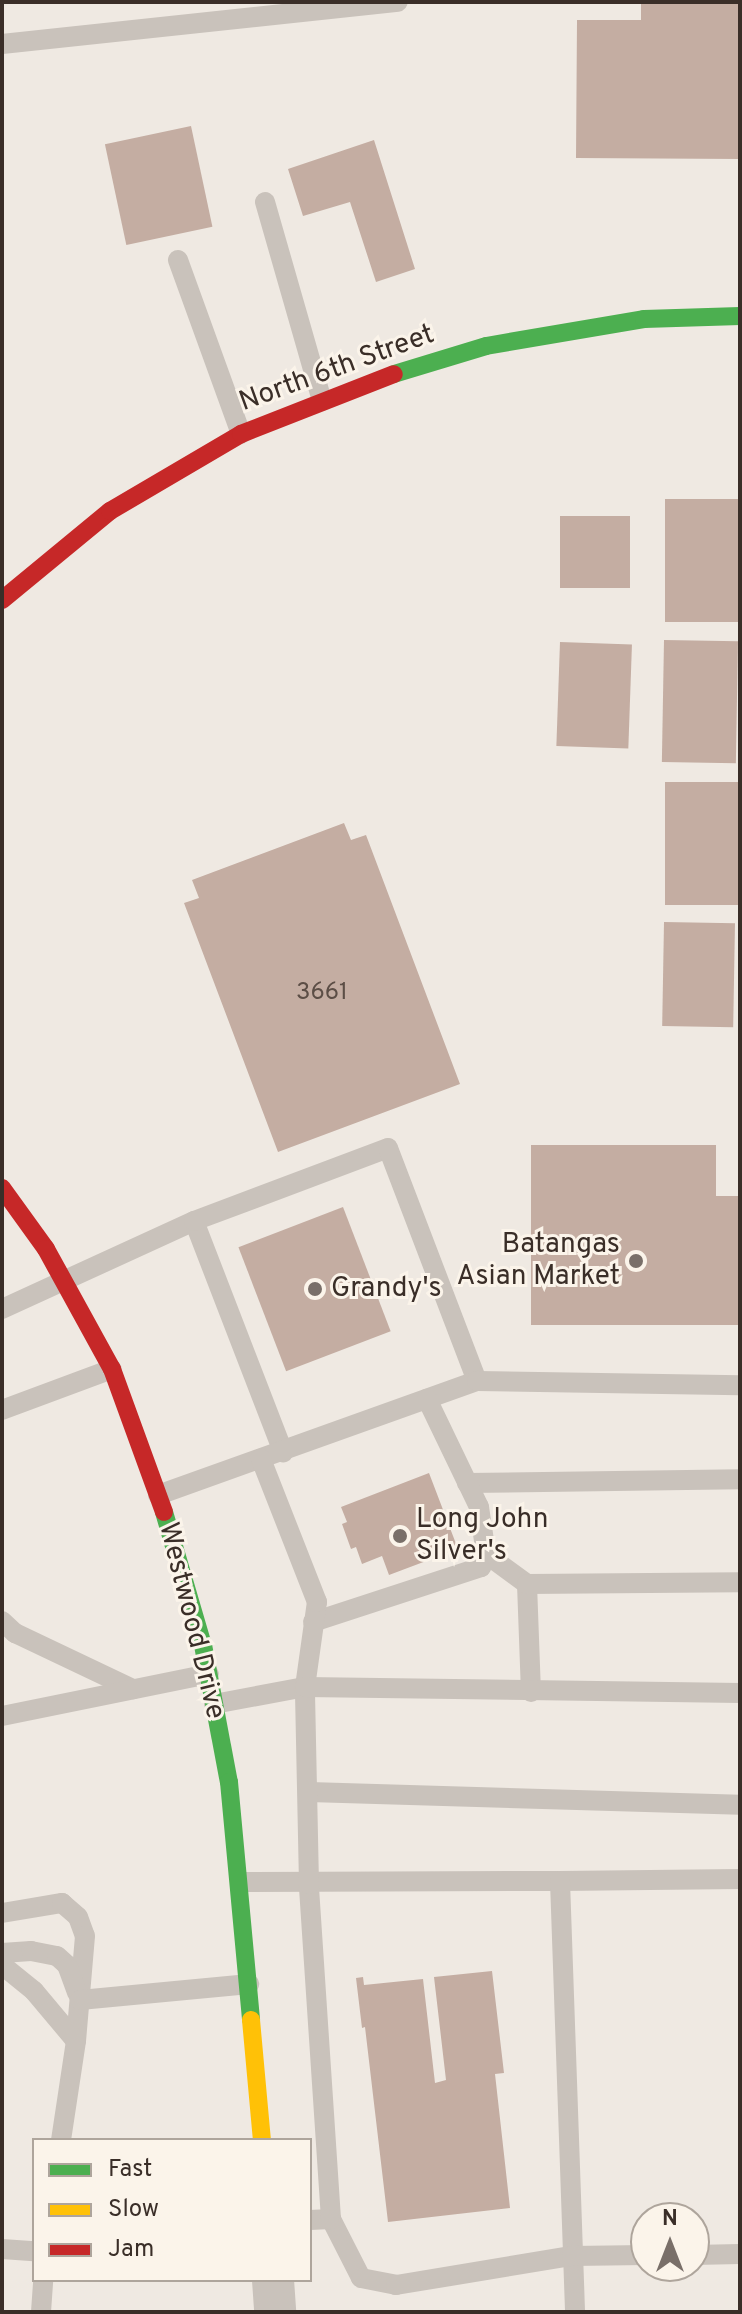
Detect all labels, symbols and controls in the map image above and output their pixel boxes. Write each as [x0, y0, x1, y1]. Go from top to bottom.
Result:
street label: North 6th Street [235, 318, 439, 420]
house number: 3661 [296, 980, 348, 1008]
place label: Batangas Asian Market [457, 1228, 620, 1294]
marker: Batangas Asian Market [627, 1252, 645, 1270]
place label: Grandy's [331, 1272, 442, 1306]
marker: Grandy's [306, 1280, 324, 1298]
place label: Long John Silver's [416, 1503, 548, 1569]
street label: Westwood Drive [150, 1519, 232, 1723]
marker: Long John Silver's [391, 1527, 409, 1545]
legend [32, 2138, 312, 2282]
text: Fast [108, 2155, 152, 2185]
text: Slow [108, 2195, 159, 2225]
north arrow [630, 2202, 710, 2282]
text: N [662, 2206, 678, 2233]
text: Jam [108, 2235, 154, 2265]

